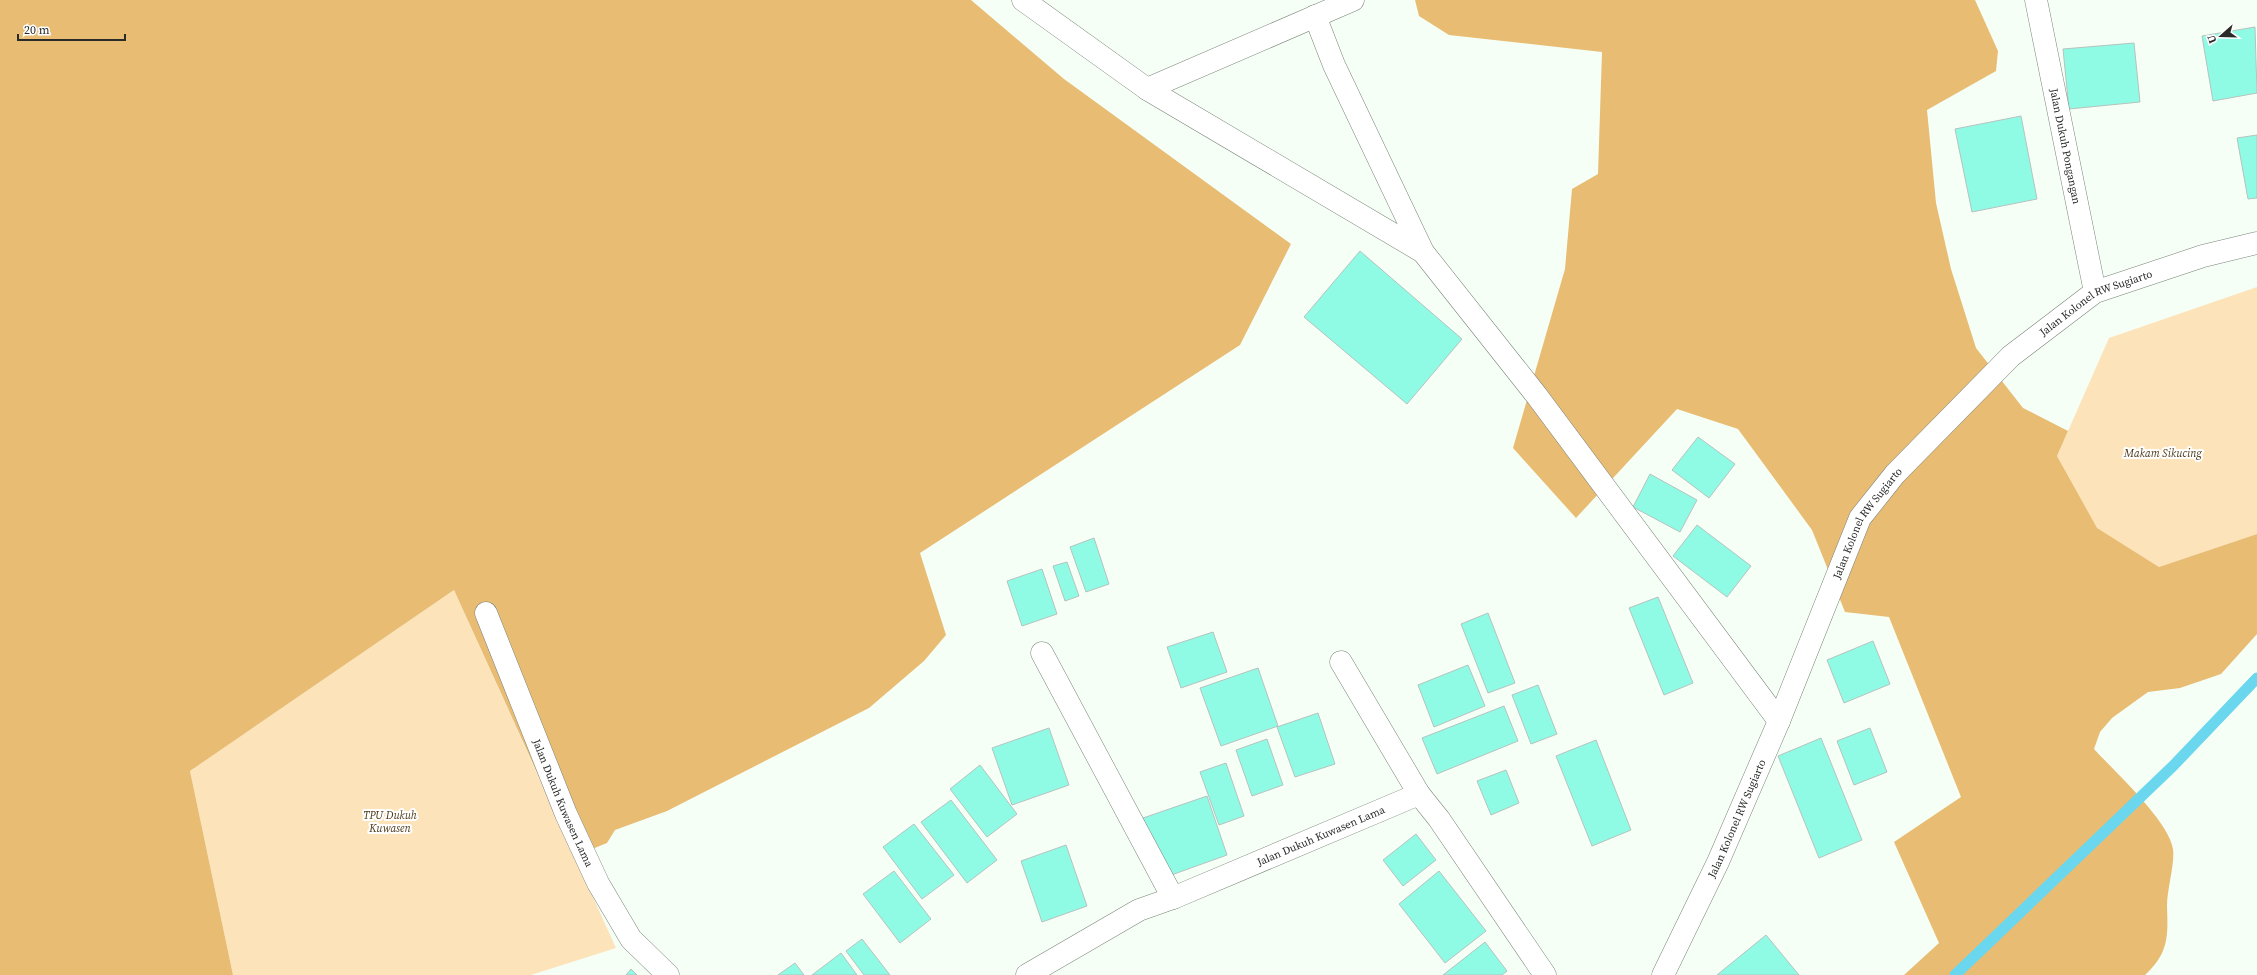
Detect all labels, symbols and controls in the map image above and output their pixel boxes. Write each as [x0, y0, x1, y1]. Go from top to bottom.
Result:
scale bar [18, 16, 125, 42]
north arrow [2201, 16, 2241, 56]
text: 20 m [24, 22, 50, 38]
text: U [2204, 33, 2220, 46]
street label: Jalan Dukuh Pongangan [2046, 86, 2084, 206]
street label: Jalan Kolonel RW Sugiarto [2036, 266, 2154, 340]
park label: Makam Sikucing [2123, 446, 2203, 461]
street label: Jalan Kolonel RW Sugiarto [1829, 464, 1906, 582]
street label: Jalan Dukuh Kuwasen Lama [529, 736, 597, 870]
street label: Jalan Kolonel RW Sugiarto [1704, 757, 1770, 881]
street label: Jalan Dukuh Kuwasen Lama [1254, 802, 1388, 870]
park label: TPU Dukuh Kuwasen [363, 808, 417, 836]

